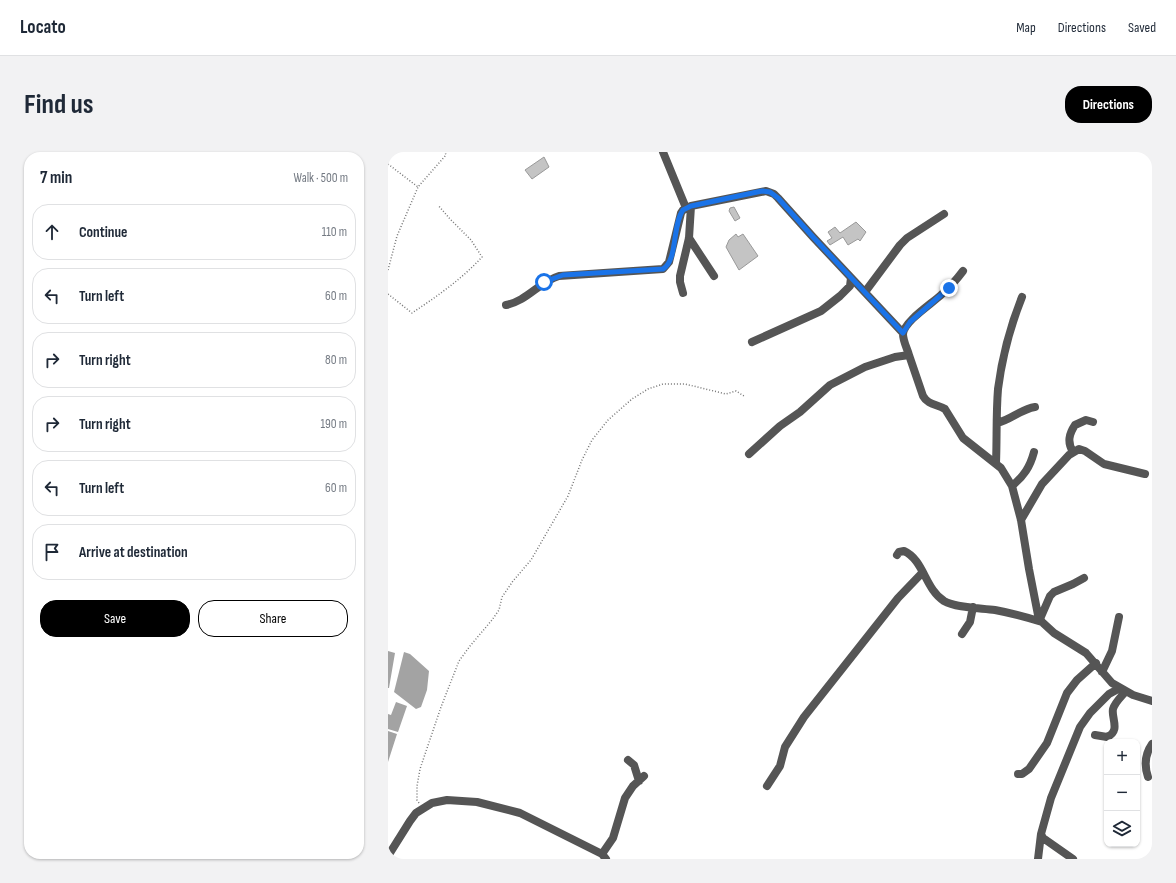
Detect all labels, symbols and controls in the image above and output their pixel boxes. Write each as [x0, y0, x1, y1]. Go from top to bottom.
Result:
text: Locato [20, 16, 66, 39]
text: Map [1016, 19, 1036, 36]
text: Directions [1058, 19, 1106, 36]
text: Saved [1128, 19, 1156, 36]
button: Directions [1065, 86, 1152, 123]
text: Find us [24, 88, 93, 121]
text: 7 min [40, 168, 72, 188]
text: Walk · 500 m [294, 170, 348, 186]
icon: ahead [41, 221, 63, 243]
text: Continue [79, 223, 128, 242]
text: 110 m [322, 224, 347, 240]
route start [535, 273, 553, 291]
route end [940, 279, 958, 297]
icon: left [41, 285, 63, 307]
text: Turn left [79, 287, 124, 306]
text: 60 m [325, 288, 347, 304]
icon: right [41, 349, 63, 371]
text: Turn right [79, 351, 131, 370]
text: 80 m [325, 352, 347, 368]
icon: right [41, 413, 63, 435]
text: Turn right [79, 415, 131, 434]
text: 190 m [320, 416, 347, 432]
icon: left [41, 477, 63, 499]
text: Turn left [79, 479, 124, 498]
text: 60 m [325, 480, 347, 496]
icon: arrive [41, 541, 63, 563]
text: Arrive at destination [79, 543, 188, 562]
button: Save [40, 600, 190, 637]
button: Share [198, 600, 348, 637]
map controls [1104, 739, 1140, 847]
button: + [1104, 739, 1140, 775]
button: − [1104, 775, 1140, 811]
button: layers [1104, 811, 1140, 847]

